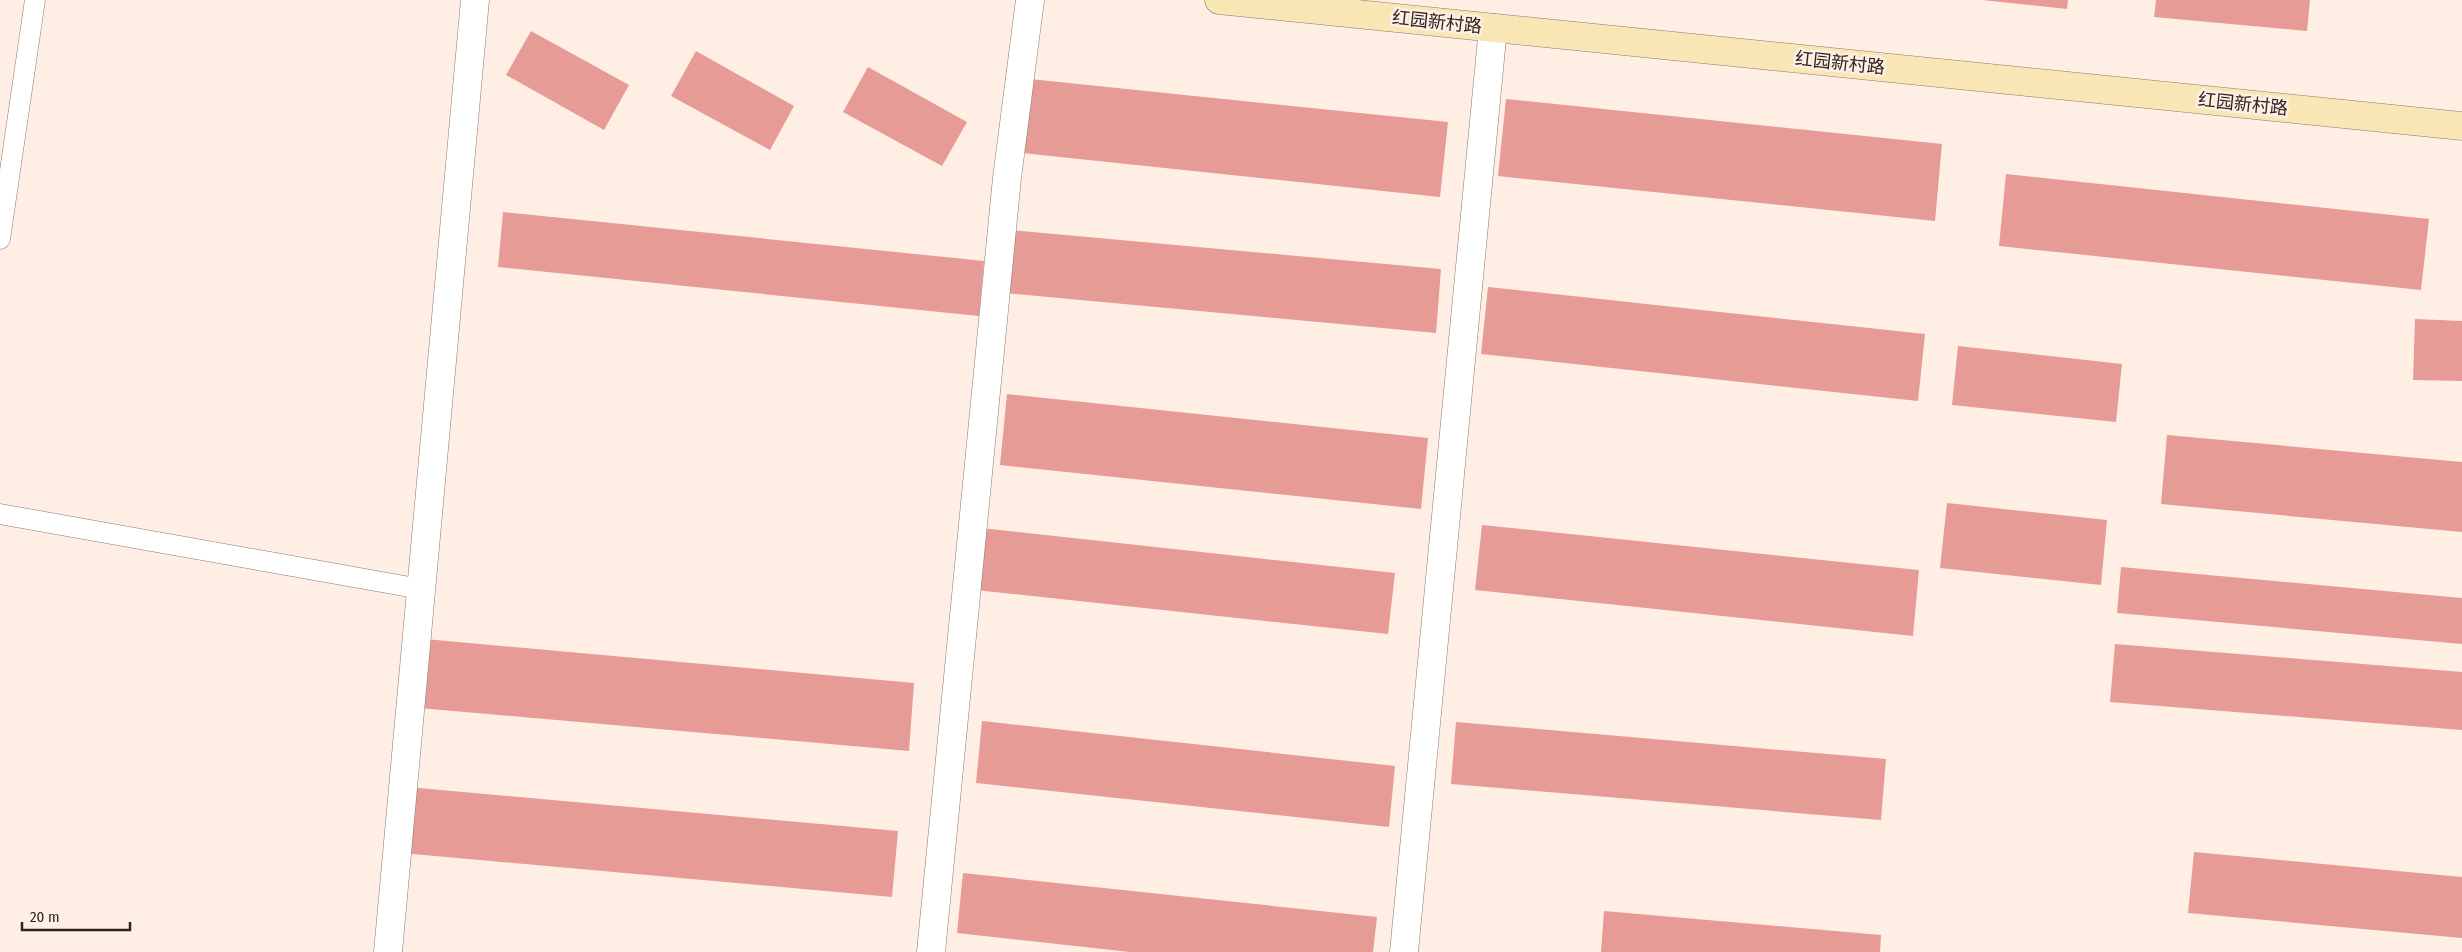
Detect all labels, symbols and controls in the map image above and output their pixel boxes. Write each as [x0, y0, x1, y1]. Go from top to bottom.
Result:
street label: 红园新村路 [1391, 6, 1483, 38]
street label: 红园新村路 [1794, 47, 1886, 79]
street label: 红园新村路 [2197, 88, 2289, 120]
scale bar [22, 900, 130, 932]
text: 20 m [30, 908, 60, 926]

